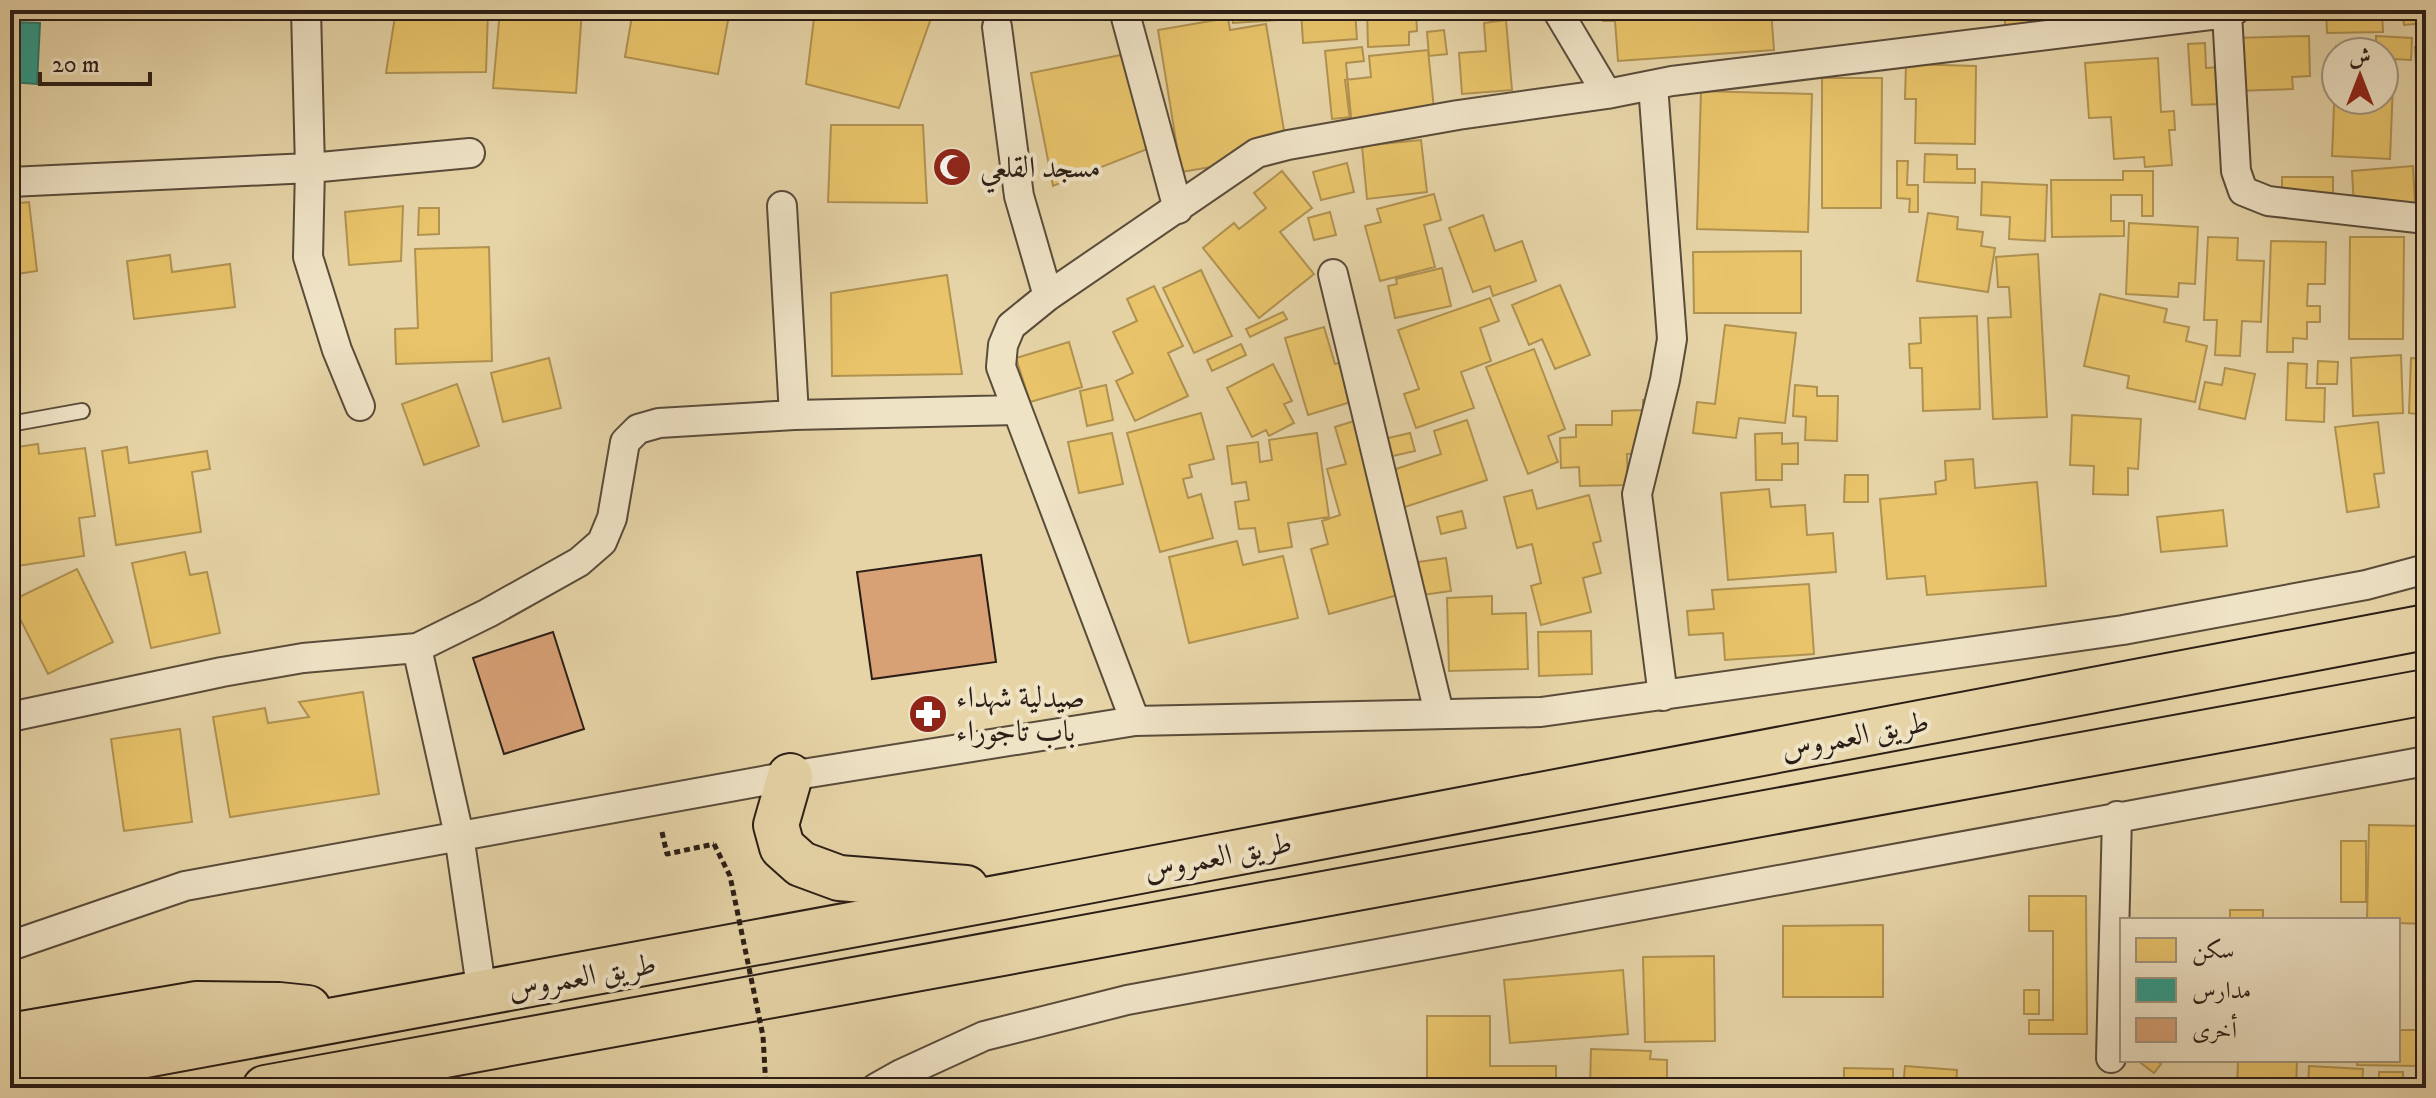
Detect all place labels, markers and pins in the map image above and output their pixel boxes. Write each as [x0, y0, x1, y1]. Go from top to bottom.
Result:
mosque icon: مسجد القلعي [931, 146, 973, 188]
place label: مسجد القلعي [980, 150, 1101, 194]
place label: صيدلية شهداء باب تاجوراء [956, 680, 1085, 751]
pharmacy icon: صيدلية شهداء باب تاجوراء [907, 693, 949, 735]

